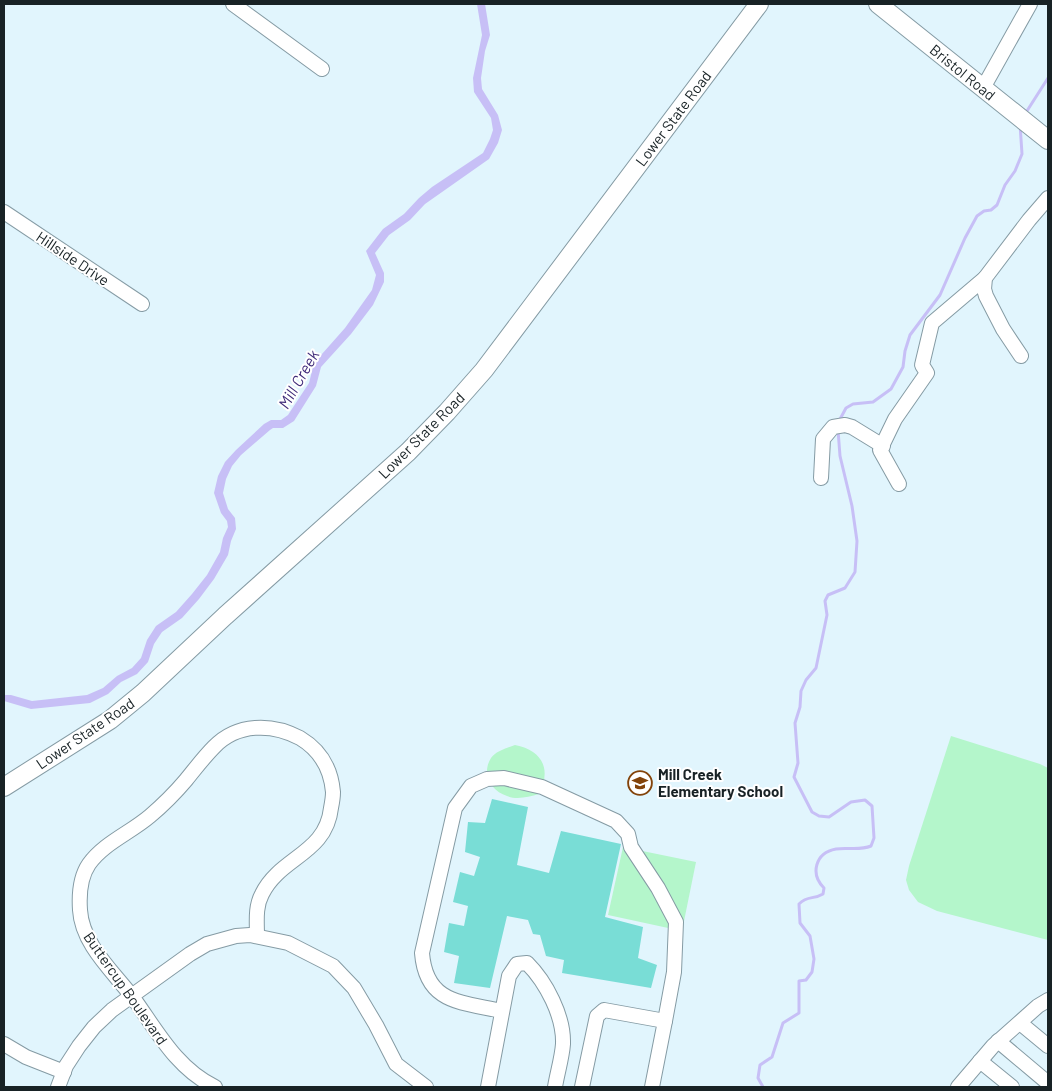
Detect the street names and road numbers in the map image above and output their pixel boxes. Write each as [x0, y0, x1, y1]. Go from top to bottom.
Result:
street label: Bristol Road [927, 40, 999, 104]
street label: Lower State Road [631, 67, 715, 169]
street label: Hillside Drive [33, 227, 113, 289]
street label: Lower State Road [374, 388, 468, 482]
street label: Lower State Road [32, 693, 138, 773]
street label: Buttercup Boulevard [80, 928, 172, 1048]

